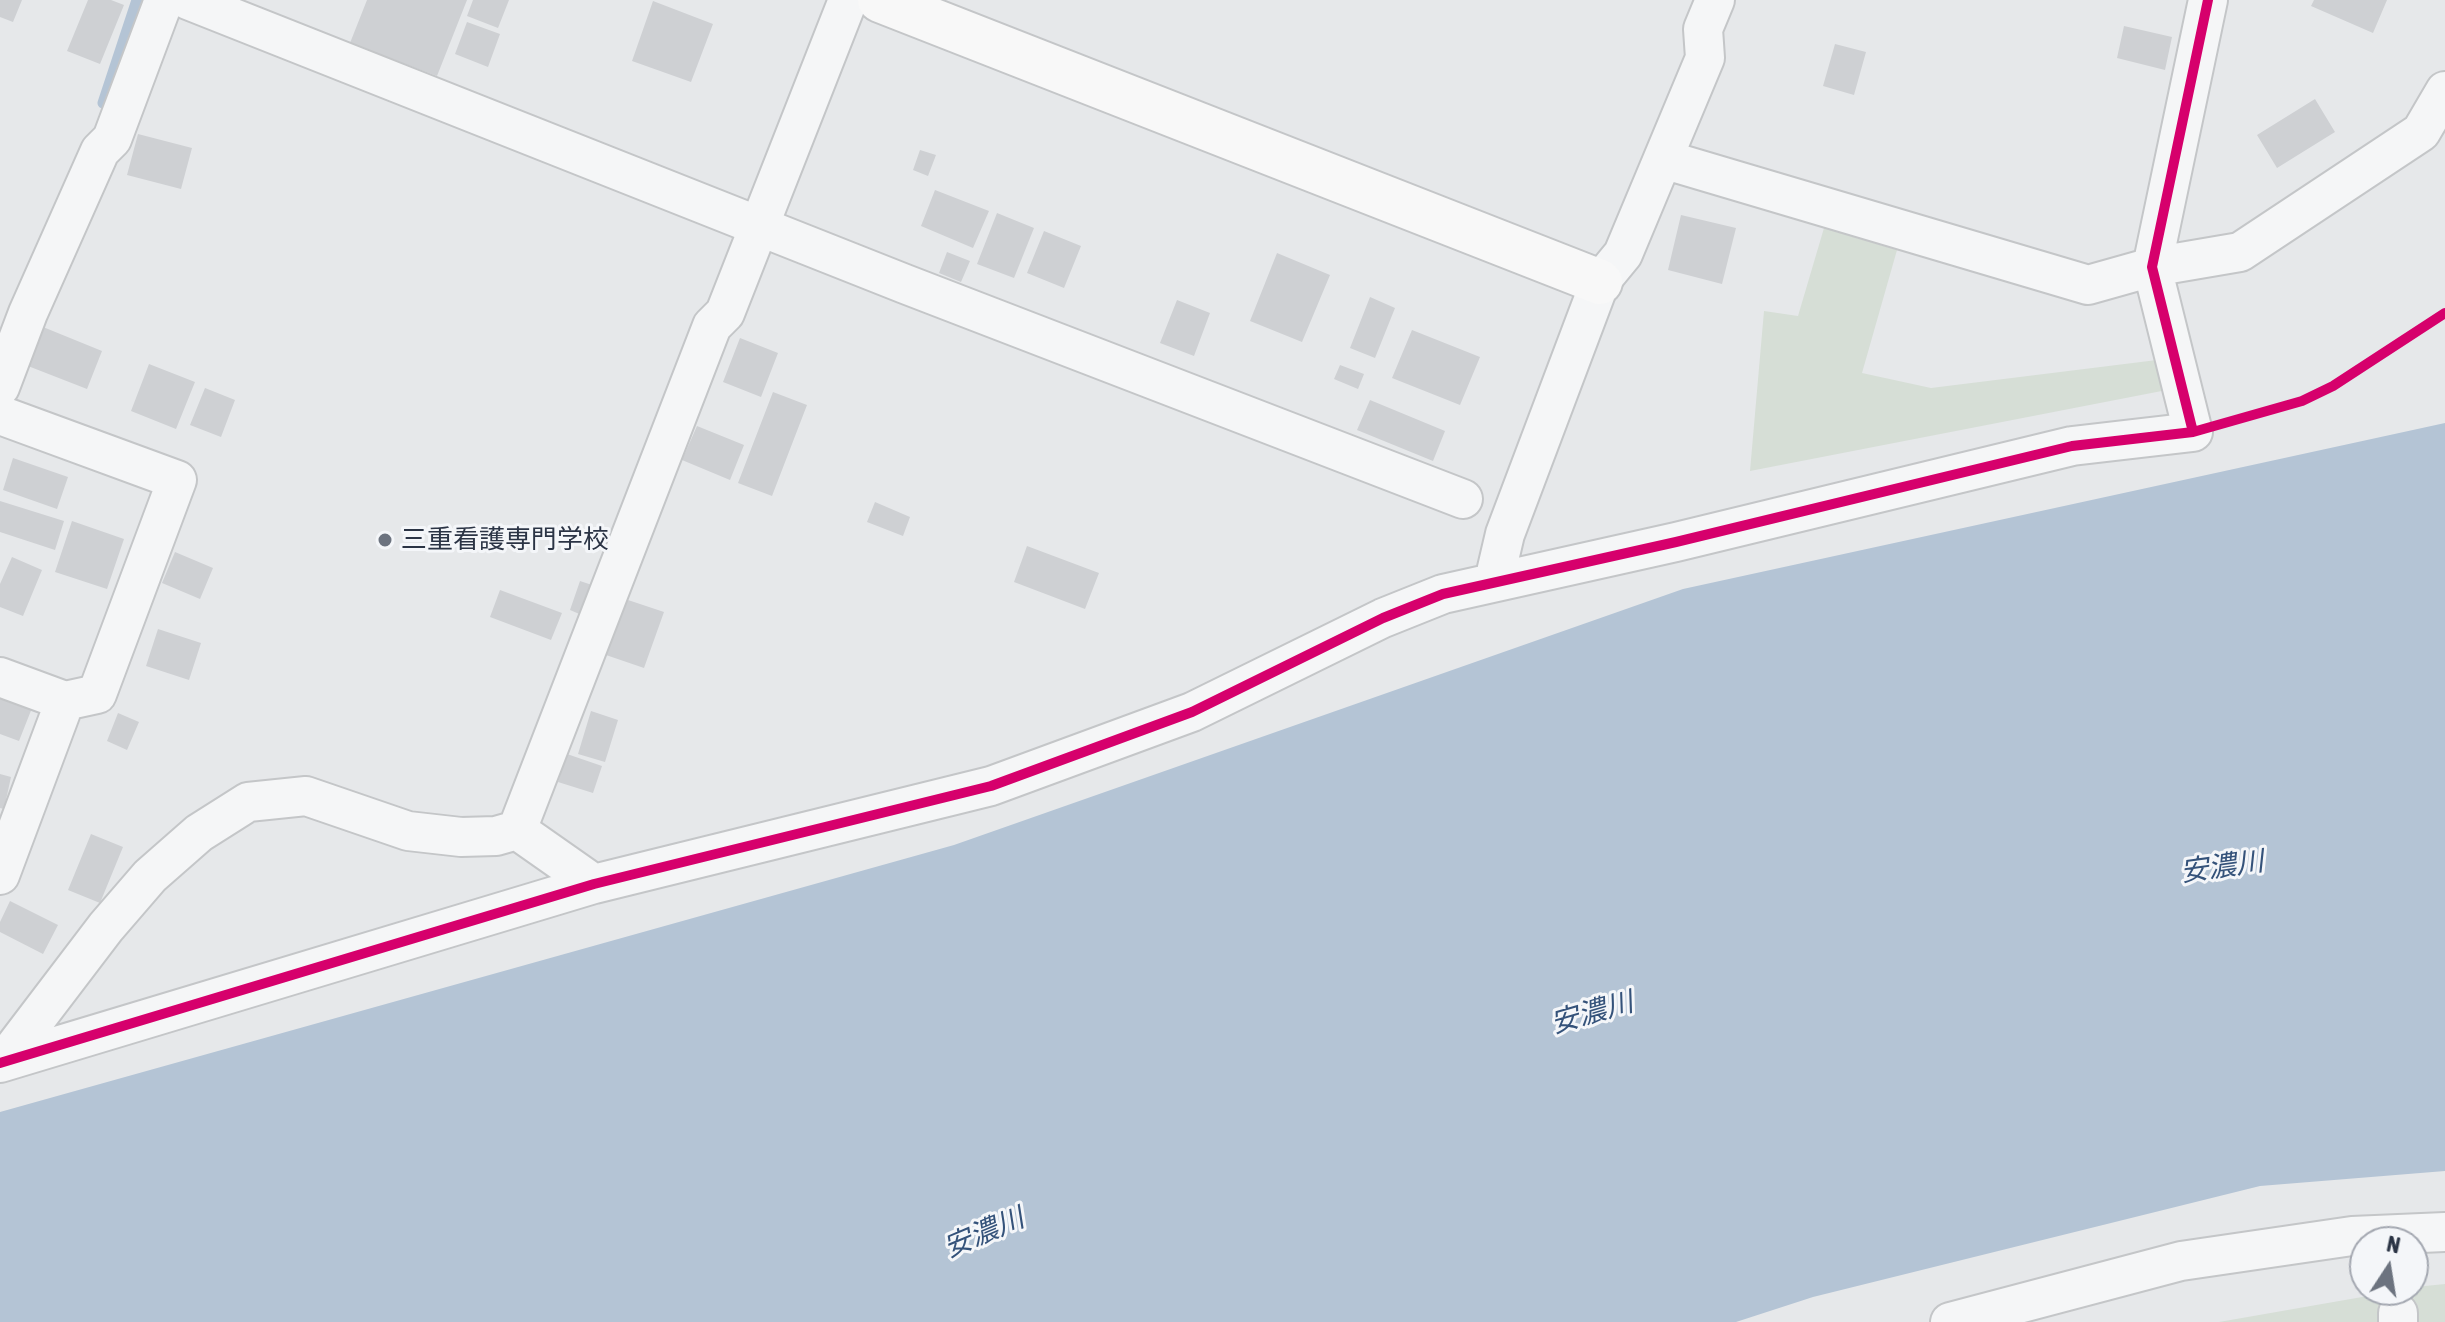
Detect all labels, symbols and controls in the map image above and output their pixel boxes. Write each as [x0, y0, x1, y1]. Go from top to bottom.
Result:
place label: 三重看護専門学校 [401, 524, 609, 556]
marker: 三重看護専門学校 [376, 531, 394, 549]
water label: 安濃川 [2178, 845, 2266, 889]
water label: 安濃川 [1547, 985, 1637, 1041]
water label: 安濃川 [939, 1201, 1029, 1265]
north arrow [2349, 1226, 2429, 1306]
text: N [2385, 1230, 2403, 1259]

